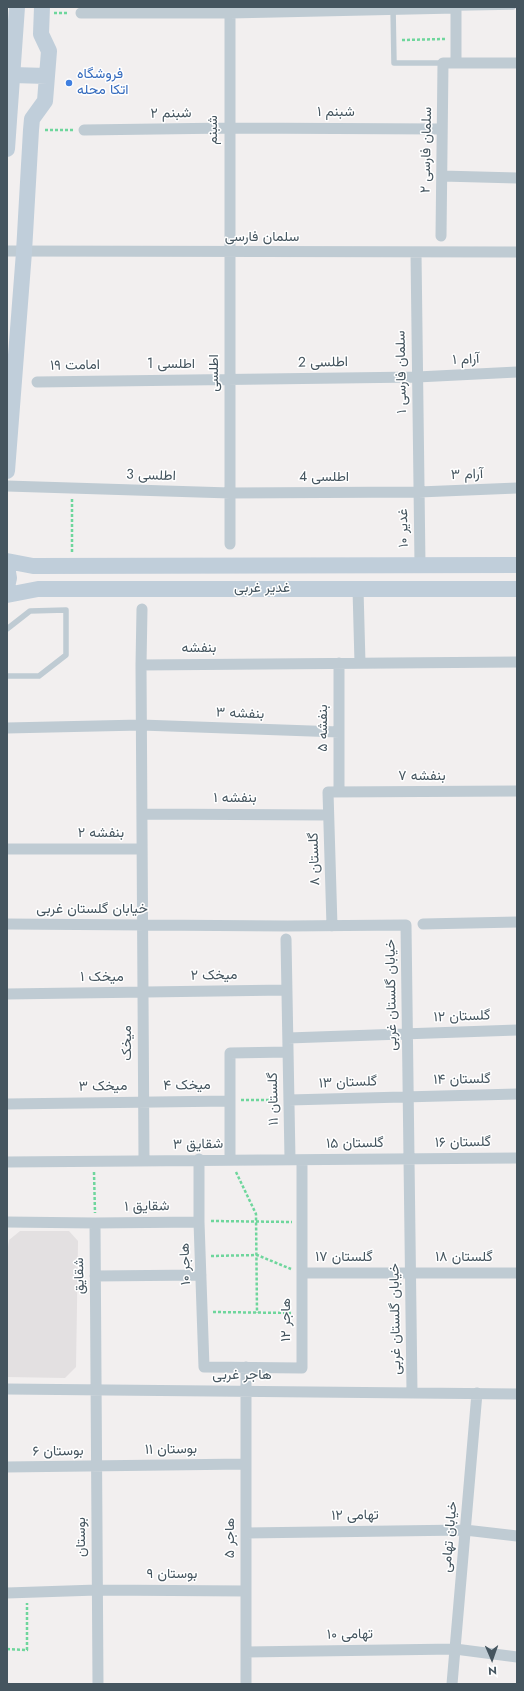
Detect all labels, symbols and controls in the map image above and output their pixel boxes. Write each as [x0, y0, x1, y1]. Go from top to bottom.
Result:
place label: فروشگاه اتکا محله [77, 67, 129, 100]
marker: فروشگاه اتکا محله [64, 78, 74, 88]
street label: شبنم ۲ [150, 105, 192, 123]
street label: شبنم ۱ [317, 105, 355, 121]
street label: سلمان فارسی ۲ [418, 107, 436, 193]
street label: شبنم [206, 115, 222, 145]
street label: سلمان فارسی [225, 230, 299, 246]
street label: سلمان فارسی ۱ [393, 330, 411, 414]
street label: آرام ۱ [452, 351, 480, 369]
street label: اطلسی [207, 354, 223, 392]
street label: اطلسی 2 [298, 354, 348, 372]
street label: امامت ۱۹ [50, 357, 100, 375]
street label: اطلسی 1 [147, 357, 195, 373]
street label: آرام ۳ [451, 466, 483, 484]
street label: اطلسی 3 [126, 467, 176, 485]
street label: اطلسی 4 [299, 470, 349, 486]
street label: غدیر ۱۰ [395, 508, 413, 548]
street label: غدیر غربی [234, 581, 290, 597]
street label: بنفشه [182, 641, 216, 657]
street label: بنفشه ۵ [316, 704, 332, 752]
street label: بنفشه ۳ [216, 705, 264, 723]
street label: بنفشه ۷ [398, 769, 446, 785]
street label: بنفشه ۱ [213, 791, 257, 807]
street label: بنفشه ۲ [78, 826, 124, 842]
street label: گلستان ۸ [306, 832, 324, 886]
street label: خیابان گلستان غربی [36, 902, 148, 918]
street label: خیابان گلستان غربی [383, 939, 401, 1051]
street label: میخک ۲ [190, 967, 238, 985]
street label: میخک ۱ [80, 970, 124, 986]
street label: گلستان ۱۲ [433, 1008, 491, 1026]
street label: میخک [120, 1025, 136, 1061]
street label: گلستان ۱۴ [433, 1071, 491, 1089]
street label: گلستان ۱۱ [265, 1072, 283, 1126]
street label: گلستان ۱۳ [319, 1074, 377, 1092]
street label: میخک ۴ [163, 1077, 211, 1095]
street label: میخک ۳ [79, 1078, 127, 1096]
street label: گلستان ۱۶ [435, 1134, 491, 1152]
street label: گلستان ۱۵ [326, 1135, 384, 1153]
street label: شقایق ۳ [173, 1136, 223, 1154]
street label: شقایق ۱ [124, 1198, 170, 1216]
street label: هاجر ۱۰ [177, 1243, 195, 1285]
street label: گلستان ۱۷ [315, 1250, 373, 1266]
street label: گلستان ۱۸ [435, 1250, 493, 1266]
street label: شقایق [71, 1257, 89, 1295]
street label: خیابان گلستان غربی [387, 1263, 405, 1375]
street label: هاجر ۱۲ [279, 1298, 295, 1342]
street label: هاجر غربی [212, 1368, 272, 1384]
street label: بوستان ۱۱ [145, 1441, 197, 1459]
street label: بوستان ۶ [32, 1443, 84, 1461]
street label: خیابان تهامی [439, 1501, 461, 1573]
street label: تهامی ۱۲ [331, 1507, 379, 1525]
street label: بوستان [74, 1517, 90, 1557]
street label: هاجر ۵ [223, 1518, 239, 1558]
street label: بوستان ۹ [147, 1567, 197, 1583]
street label: تهامی ۱۰ [327, 1626, 373, 1644]
north arrow [472, 1639, 512, 1679]
text: N [488, 1663, 497, 1679]

